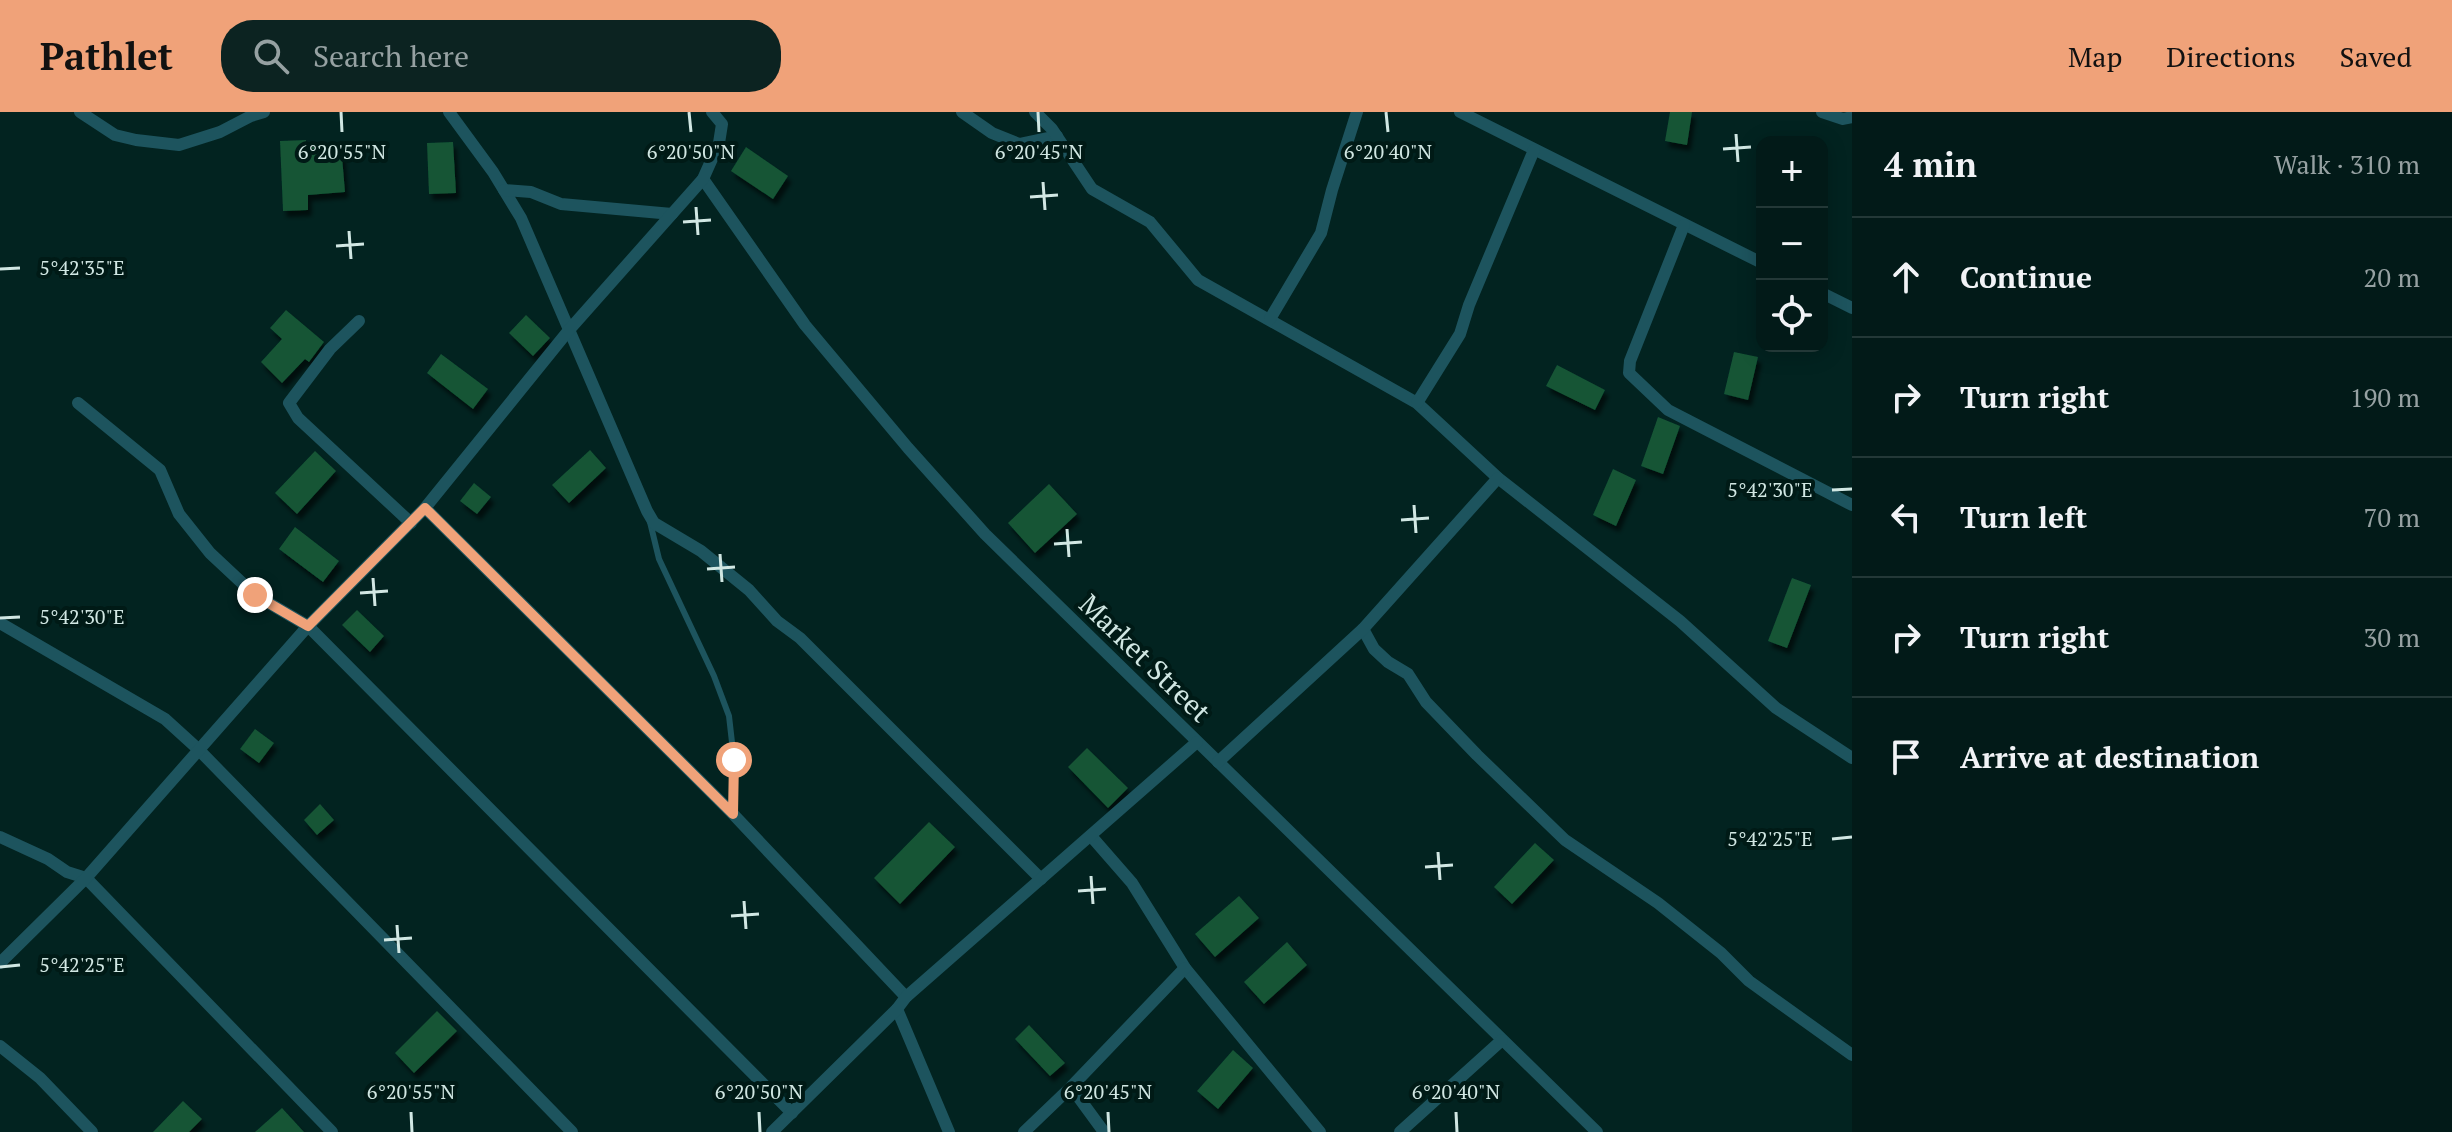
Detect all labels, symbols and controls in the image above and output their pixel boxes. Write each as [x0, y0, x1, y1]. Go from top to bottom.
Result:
search box [221, 20, 781, 92]
text: Pathlet [40, 31, 173, 81]
icon: search [249, 34, 293, 78]
text: Search here [313, 36, 469, 76]
text: Map [2068, 38, 2122, 75]
text: Directions [2166, 38, 2296, 75]
text: Saved [2340, 38, 2412, 75]
map controls [1756, 136, 1828, 352]
button: + [1756, 136, 1828, 208]
text: 6°20'55"N [298, 138, 387, 165]
text: 6°20'50"N [647, 138, 736, 165]
text: 6°20'45"N [995, 138, 1084, 165]
text: 6°20'40"N [1344, 138, 1433, 165]
text: 4 min [1884, 142, 1977, 187]
text: Walk · 310 m [2274, 147, 2420, 181]
button: − [1756, 208, 1828, 280]
text: 5°42'35"E [39, 254, 125, 281]
icon: ahead [1884, 255, 1928, 299]
text: Continue [1960, 257, 2092, 297]
text: 20 m [2364, 260, 2420, 294]
button: locate [1756, 280, 1828, 352]
icon: right [1884, 375, 1928, 419]
text: Turn right [1960, 377, 2109, 417]
text: 190 m [2350, 380, 2420, 414]
text: 5°42'30"E [1727, 476, 1813, 503]
icon: left [1884, 495, 1928, 539]
text: Turn left [1960, 497, 2087, 537]
text: 70 m [2364, 500, 2420, 534]
route end [237, 577, 273, 613]
street label: Market Street [1072, 586, 1220, 730]
text: 5°42'30"E [39, 603, 125, 630]
icon: right [1884, 615, 1928, 659]
text: Turn right [1960, 617, 2109, 657]
text: 30 m [2364, 620, 2420, 654]
icon: arrive [1884, 735, 1928, 779]
text: Arrive at destination [1960, 737, 2259, 777]
route start [716, 742, 752, 778]
text: 5°42'25"E [1727, 825, 1813, 852]
text: 5°42'25"E [39, 951, 125, 978]
text: 6°20'55"N [367, 1078, 456, 1105]
text: 6°20'50"N [715, 1078, 804, 1105]
text: 6°20'45"N [1064, 1078, 1153, 1105]
text: 6°20'40"N [1412, 1078, 1501, 1105]

